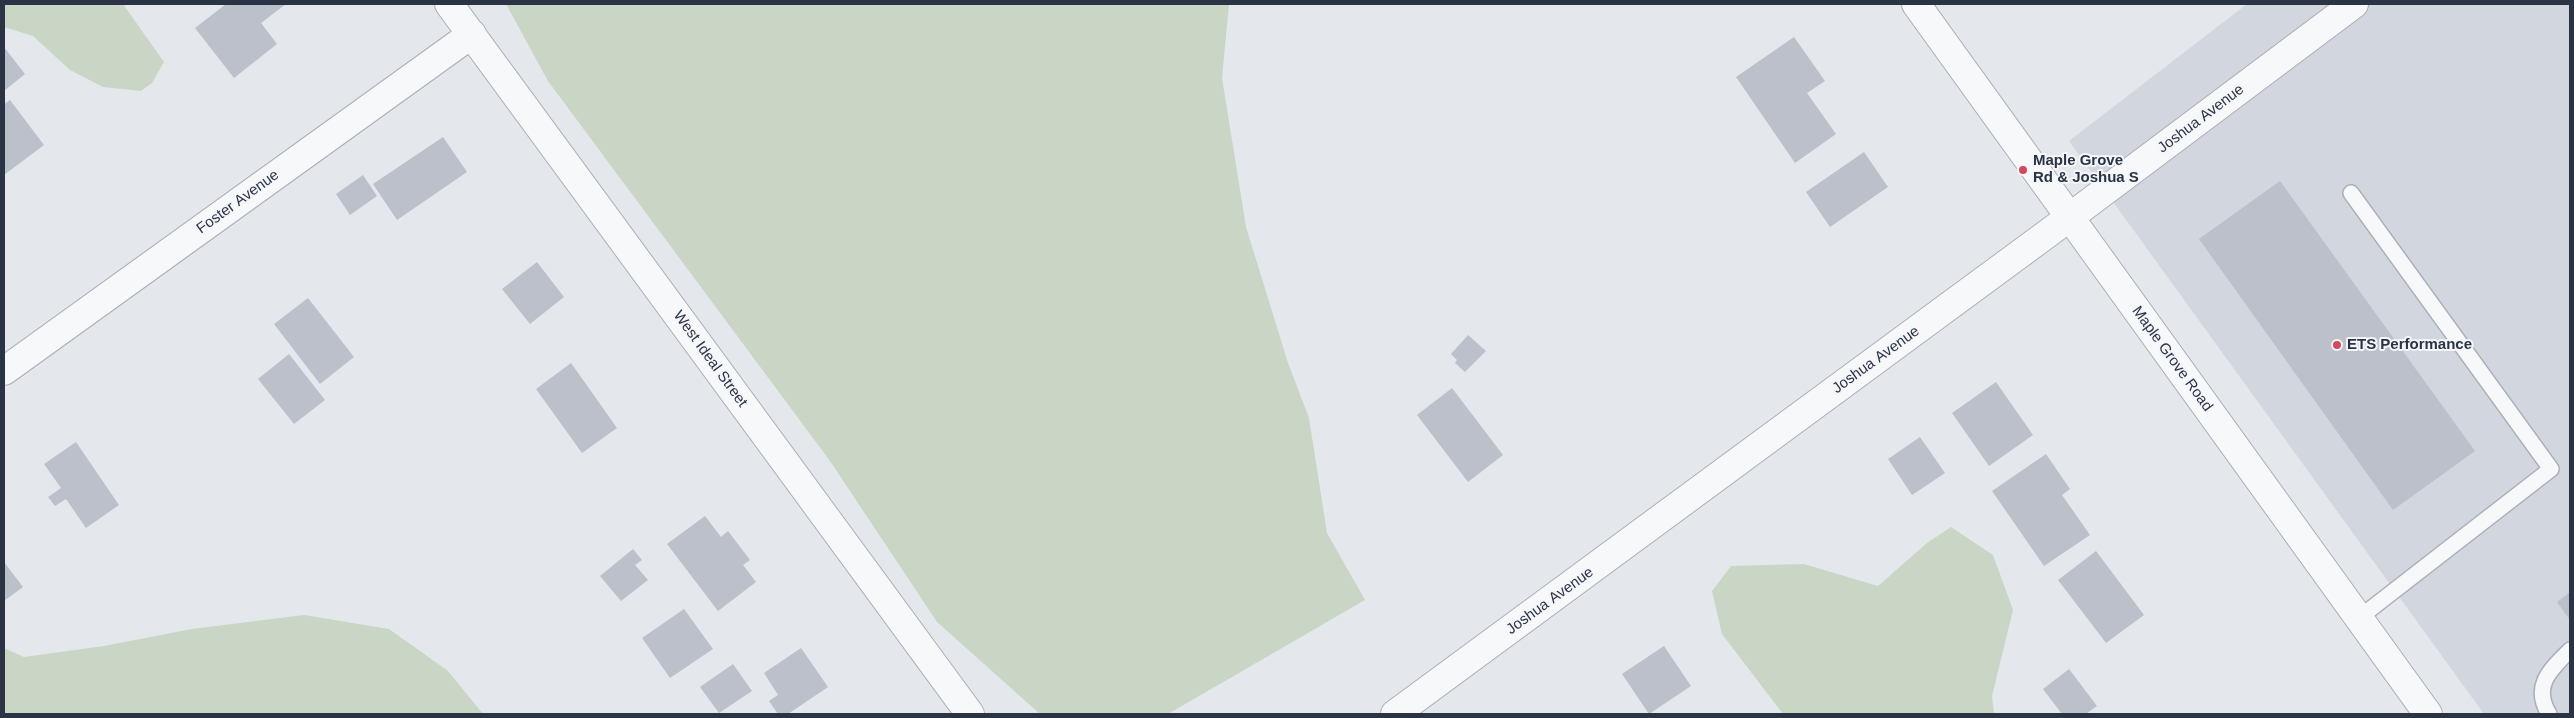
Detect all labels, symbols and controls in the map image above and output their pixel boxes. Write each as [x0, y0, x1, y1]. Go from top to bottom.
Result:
street label: Joshua Avenue [2154, 81, 2248, 157]
place label: Maple Grove Rd & Joshua S [2033, 152, 2139, 187]
marker: Maple Grove Rd & Joshua S [2017, 164, 2029, 176]
street label: Foster Avenue [193, 166, 283, 238]
street label: Maple Grove Road [2128, 303, 2216, 415]
street label: West Ideal Street [669, 307, 751, 411]
street label: Joshua Avenue [1829, 322, 1923, 398]
place label: ETS Performance [2347, 336, 2472, 354]
marker: ETS Performance [2331, 339, 2343, 351]
street label: Joshua Avenue [1503, 563, 1597, 639]

